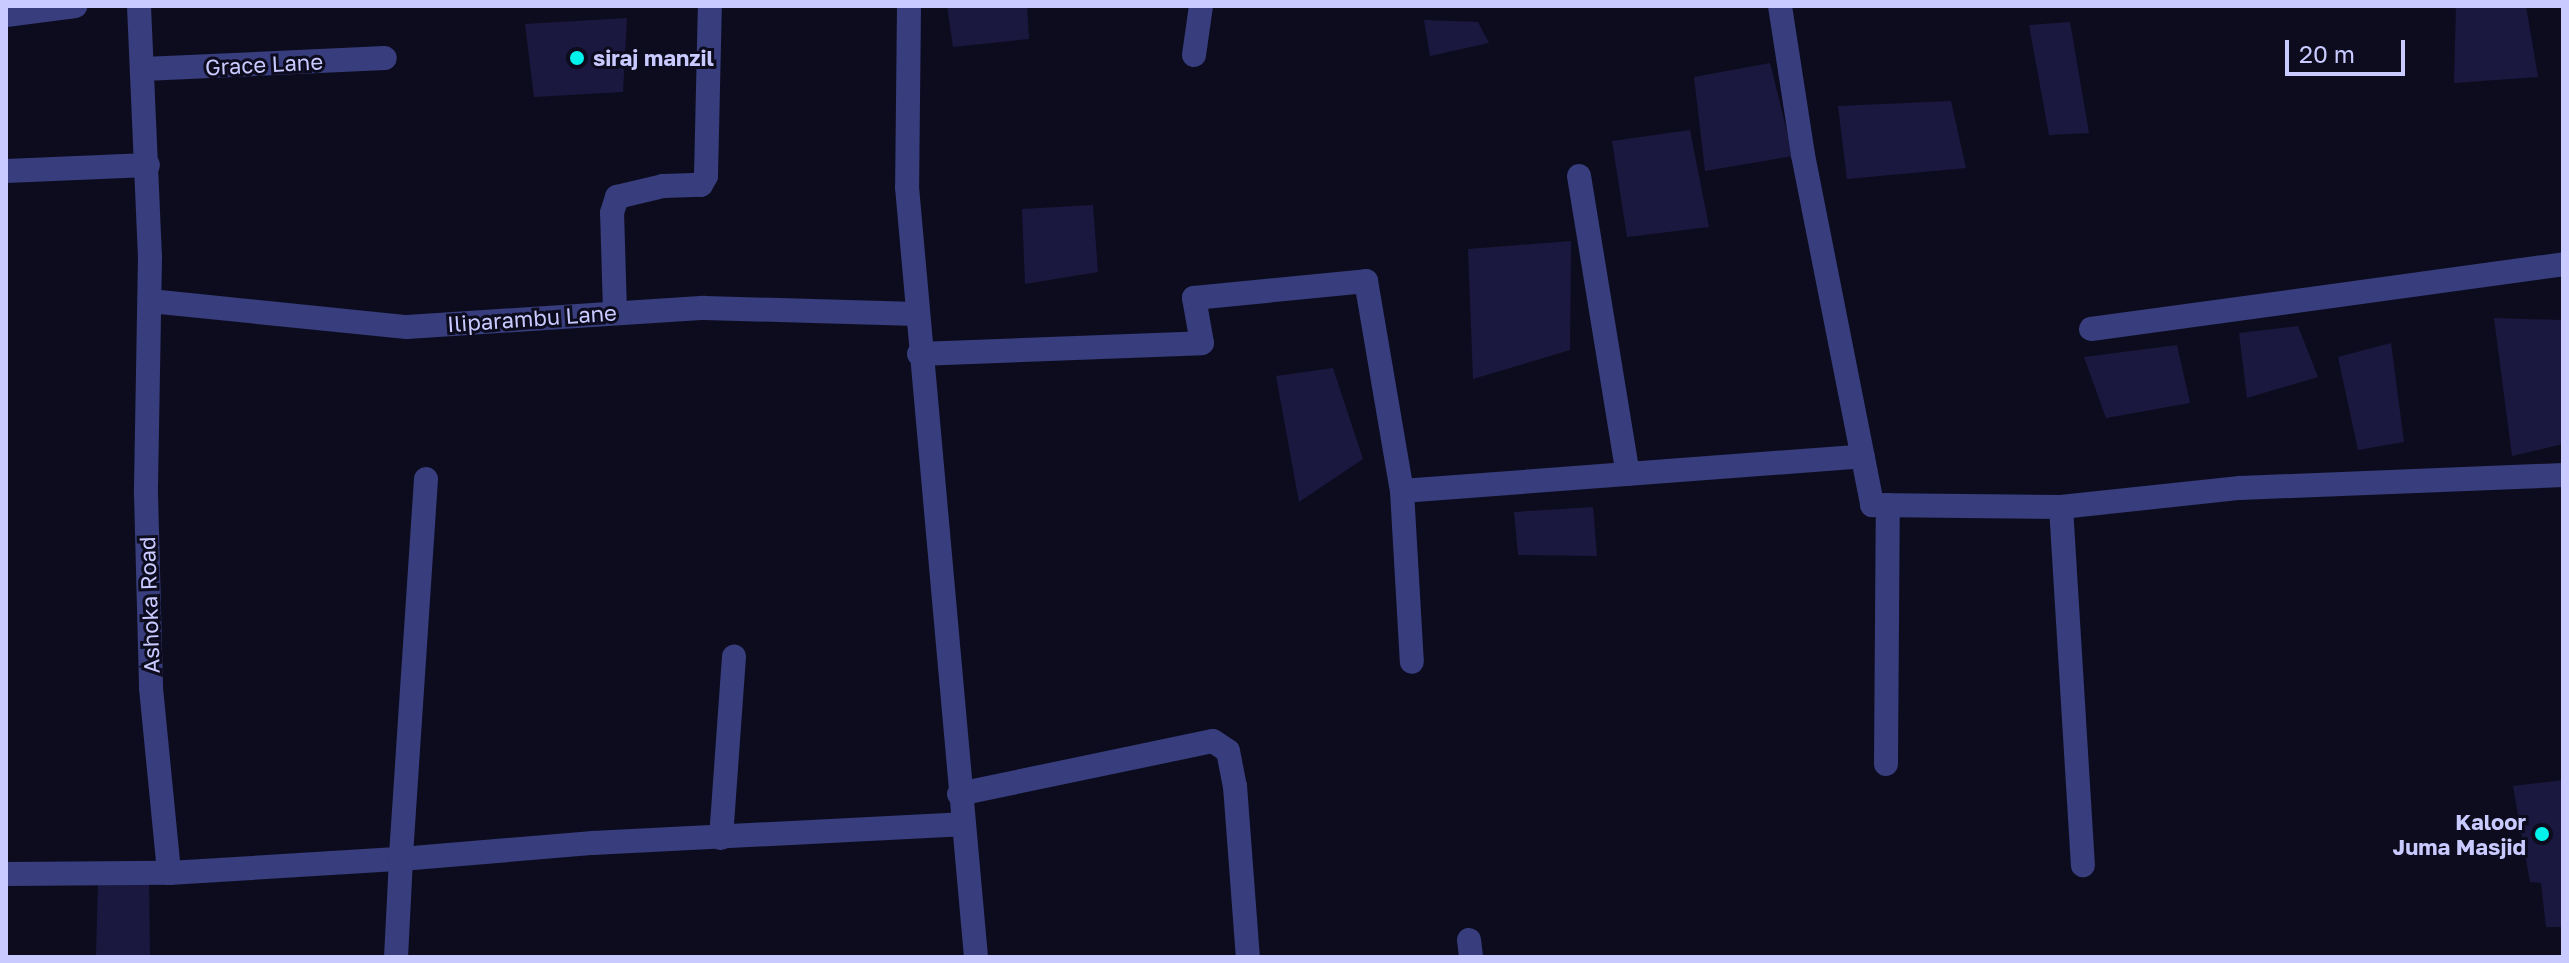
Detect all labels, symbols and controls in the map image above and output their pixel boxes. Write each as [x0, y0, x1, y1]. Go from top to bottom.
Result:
scale bar [2289, 24, 2409, 74]
text: 20 m [2299, 39, 2355, 68]
place label: siraj manzil [593, 45, 714, 71]
street label: Grace Lane [204, 48, 324, 80]
marker: siraj manzil [568, 49, 586, 67]
street label: Iliparambu Lane [446, 299, 618, 337]
street label: Ashoka Road [133, 536, 165, 674]
place label: Kaloor Juma Masjid [2393, 808, 2526, 860]
marker: Kaloor Juma Masjid [2533, 825, 2551, 843]

